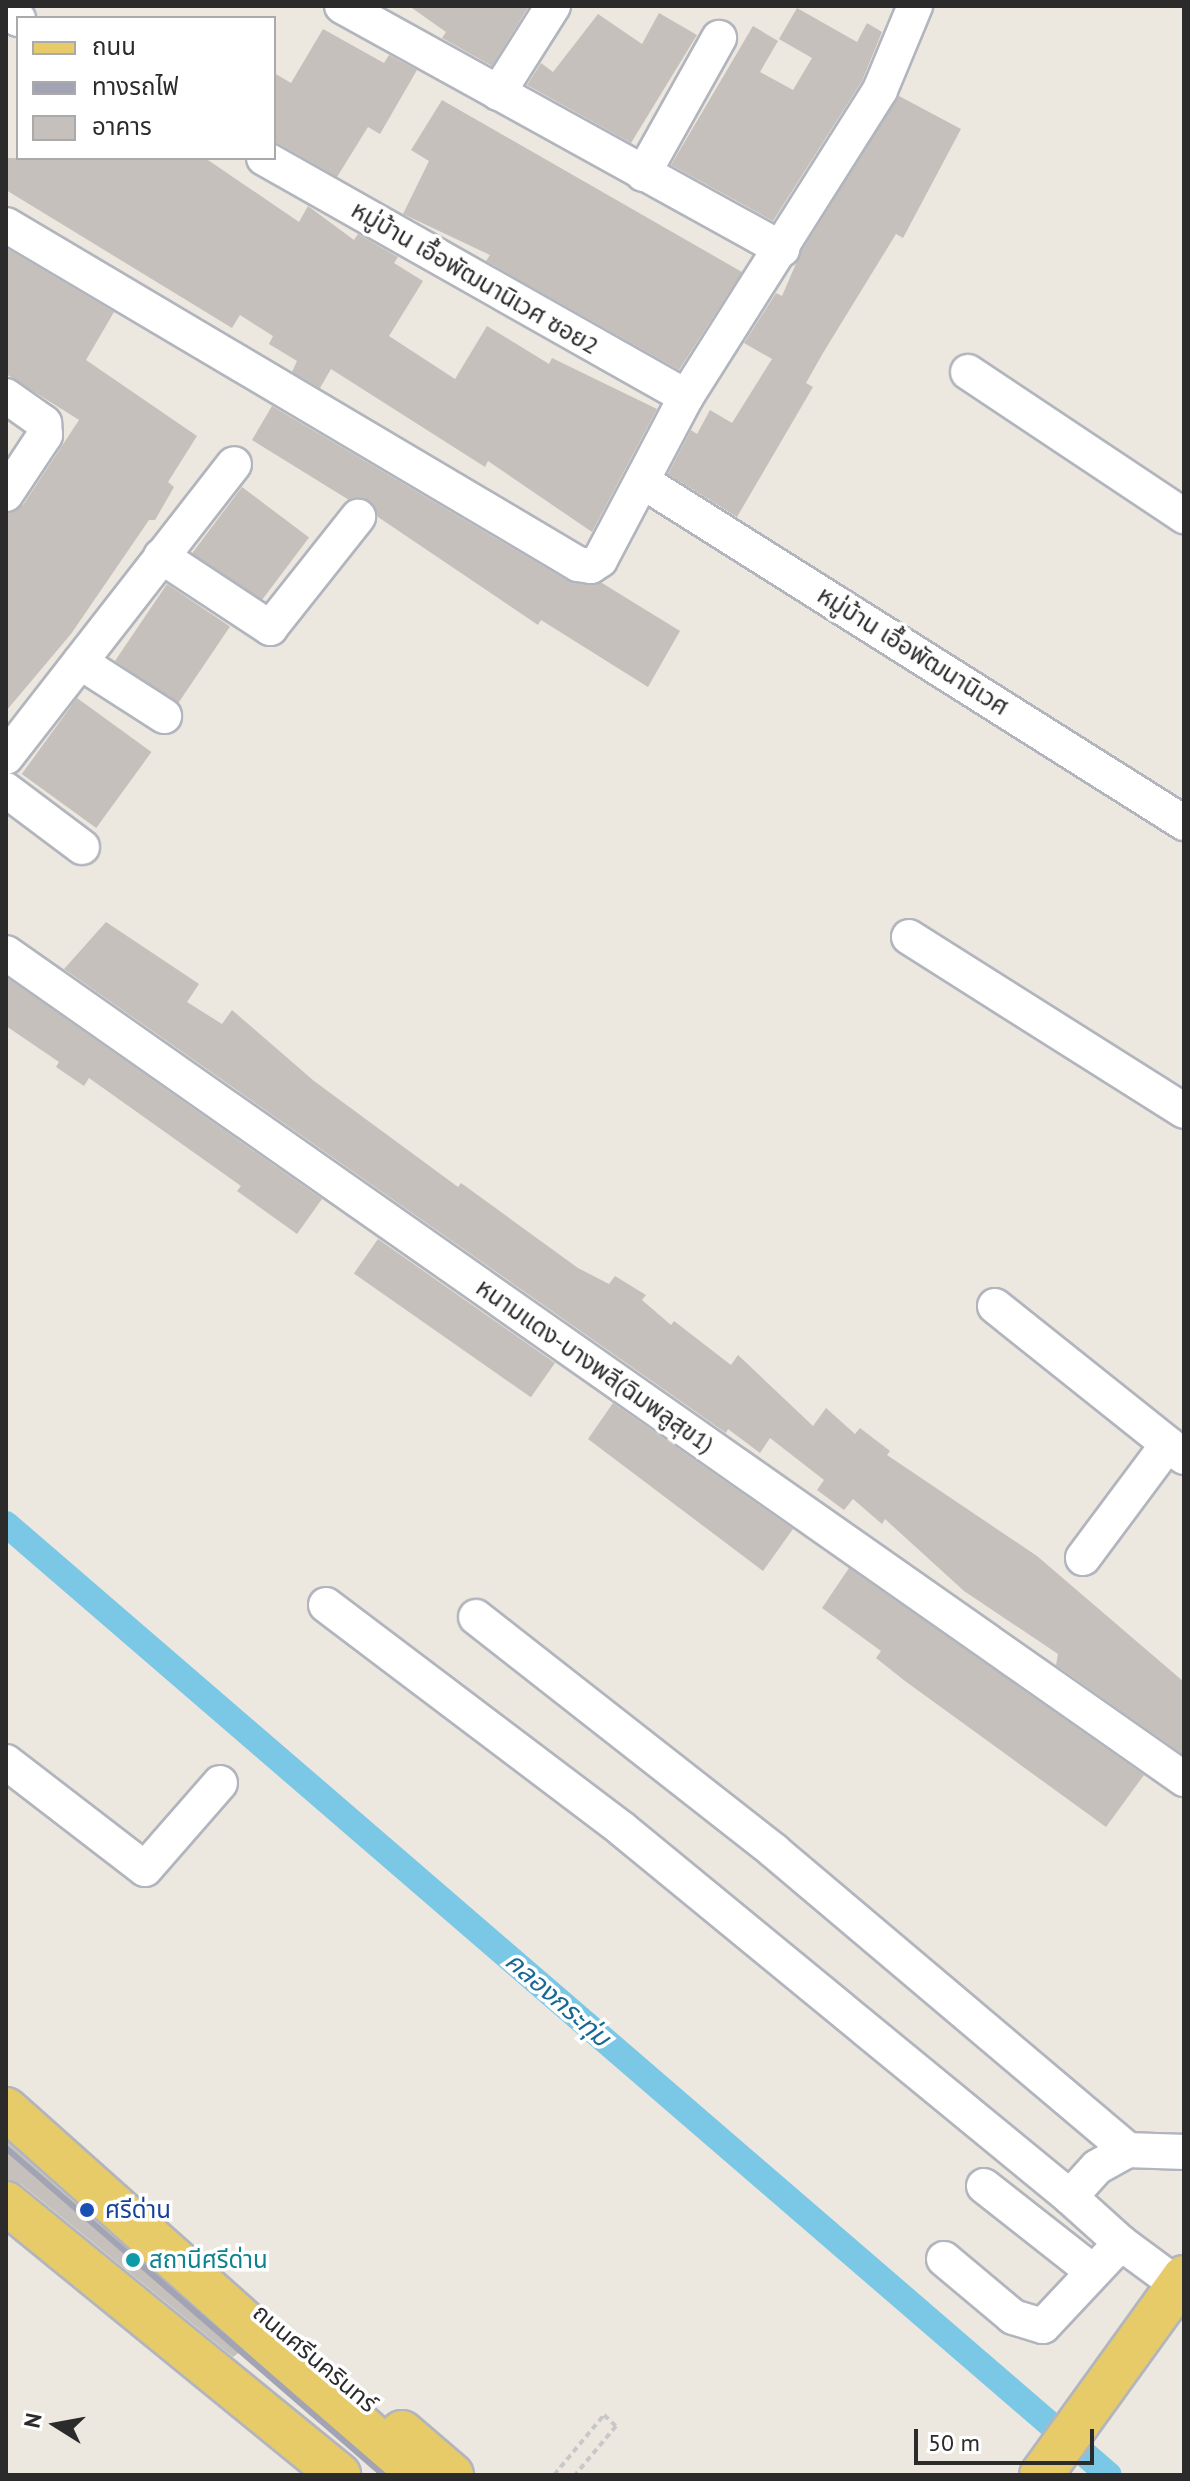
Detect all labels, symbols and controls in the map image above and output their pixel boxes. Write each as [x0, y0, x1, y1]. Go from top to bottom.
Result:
legend [16, 16, 276, 160]
text: ถนน [92, 31, 136, 62]
text: ทางรถไฟ [92, 71, 179, 102]
text: อาคาร [92, 111, 152, 142]
street label: หมู่บ้าน เอื้อพัฒนานิเวศ ซอย2 [346, 195, 604, 361]
street label: หมู่บ้าน เอื้อพัฒนานิเวศ [812, 581, 1014, 721]
street label: หนามแดง-บางพลี(ฉิมพลูสุข1) [471, 1273, 719, 1459]
water label: คลองกระทุ่ม [499, 1945, 617, 2053]
place label: ศรีด่าน [105, 2196, 171, 2224]
marker: ศรีด่าน [76, 2199, 98, 2221]
place label: สถานีศรีด่าน [149, 2246, 268, 2274]
marker: สถานีศรีด่าน [124, 2251, 142, 2269]
street label: ถนนศรีนครินทร์ [247, 2298, 383, 2418]
north arrow [16, 2385, 96, 2465]
text: N [17, 2411, 48, 2430]
scale bar [918, 2413, 1098, 2463]
text: 50 m [928, 2427, 980, 2458]

